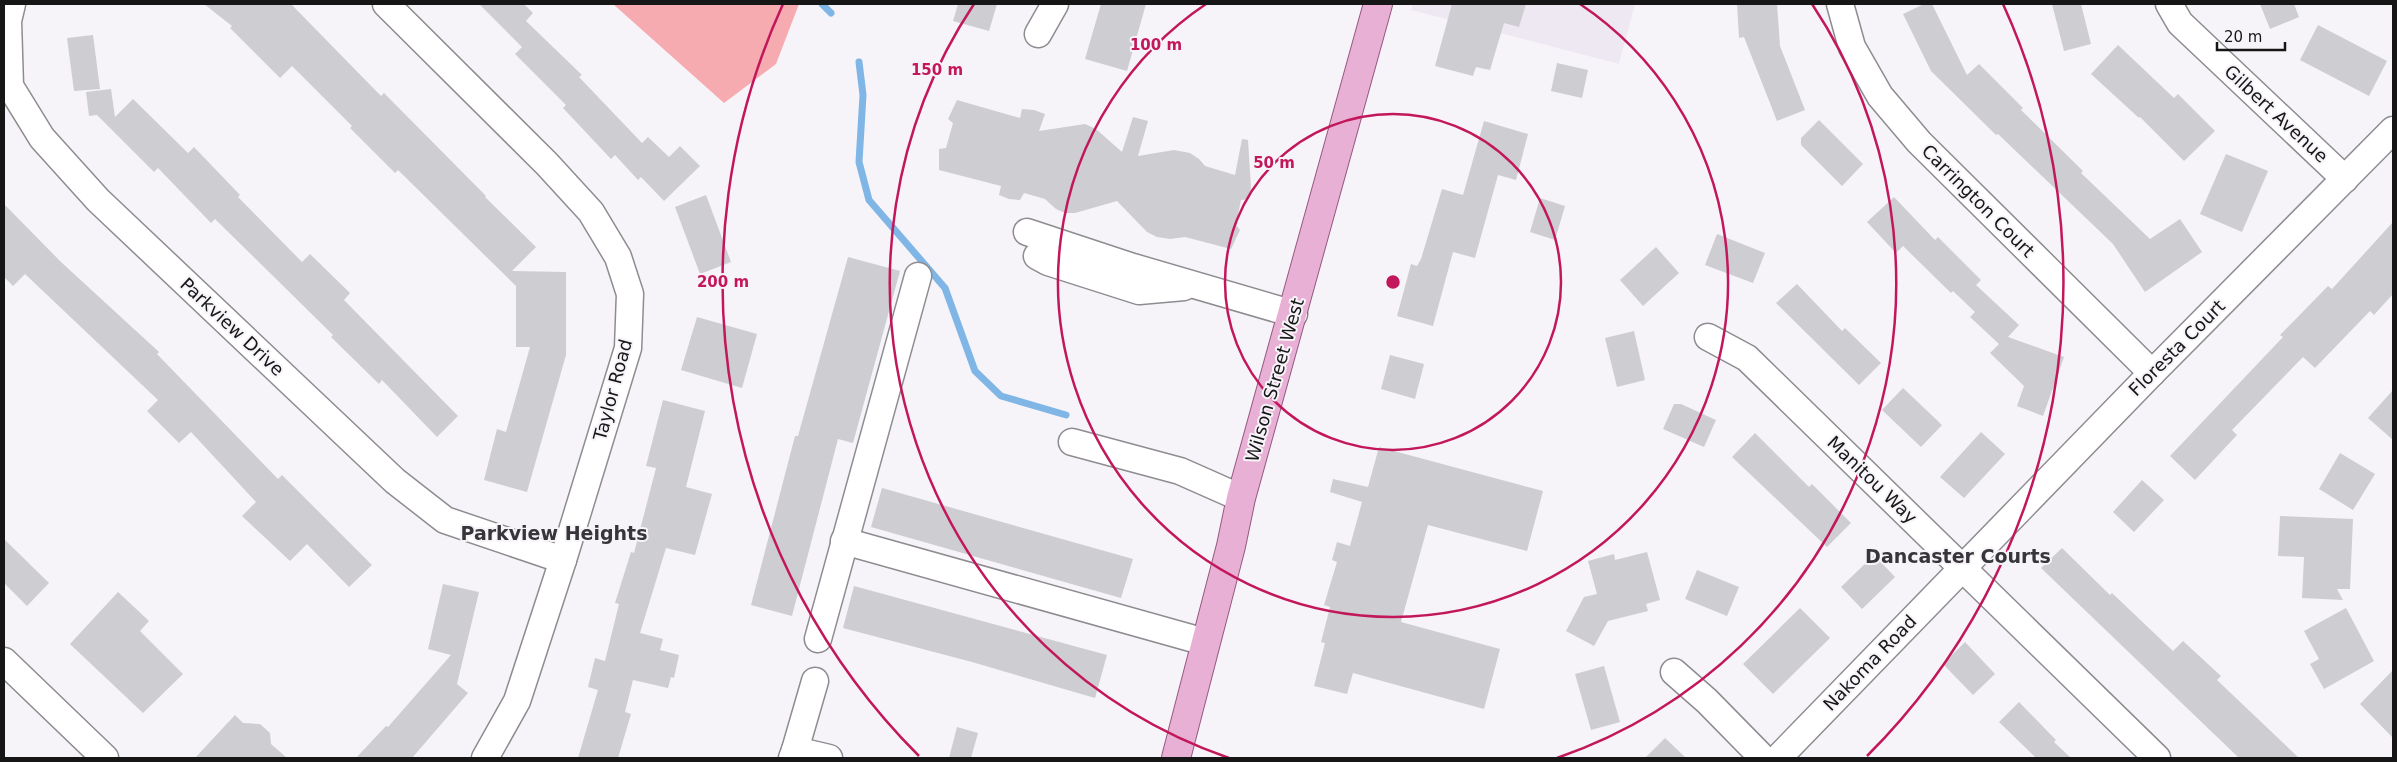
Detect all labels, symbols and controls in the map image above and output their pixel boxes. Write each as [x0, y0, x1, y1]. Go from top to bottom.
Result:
scale bar [2217, 20, 2284, 52]
text: 20 m [2224, 28, 2262, 46]
text: 100 m [1130, 36, 1182, 54]
street label: Gilbert Avenue [2220, 60, 2332, 167]
text: 150 m [911, 61, 963, 79]
street label: Carrington Court [1918, 140, 2039, 261]
text: 50 m [1253, 154, 1295, 172]
street label: Parkview Drive [176, 273, 289, 380]
text: 200 m [697, 273, 749, 291]
centre of rings [1384, 273, 1402, 291]
street label: Wilson Street West [1241, 295, 1308, 464]
street label: Floresta Court [2124, 295, 2229, 400]
street label: Taylor Road [589, 337, 636, 444]
street label: Manitou Way [1823, 432, 1922, 528]
district label: Parkview Heights [460, 522, 648, 544]
district label: Dancaster Courts [1865, 545, 2051, 567]
street label: Nakoma Road [1819, 610, 1921, 715]

